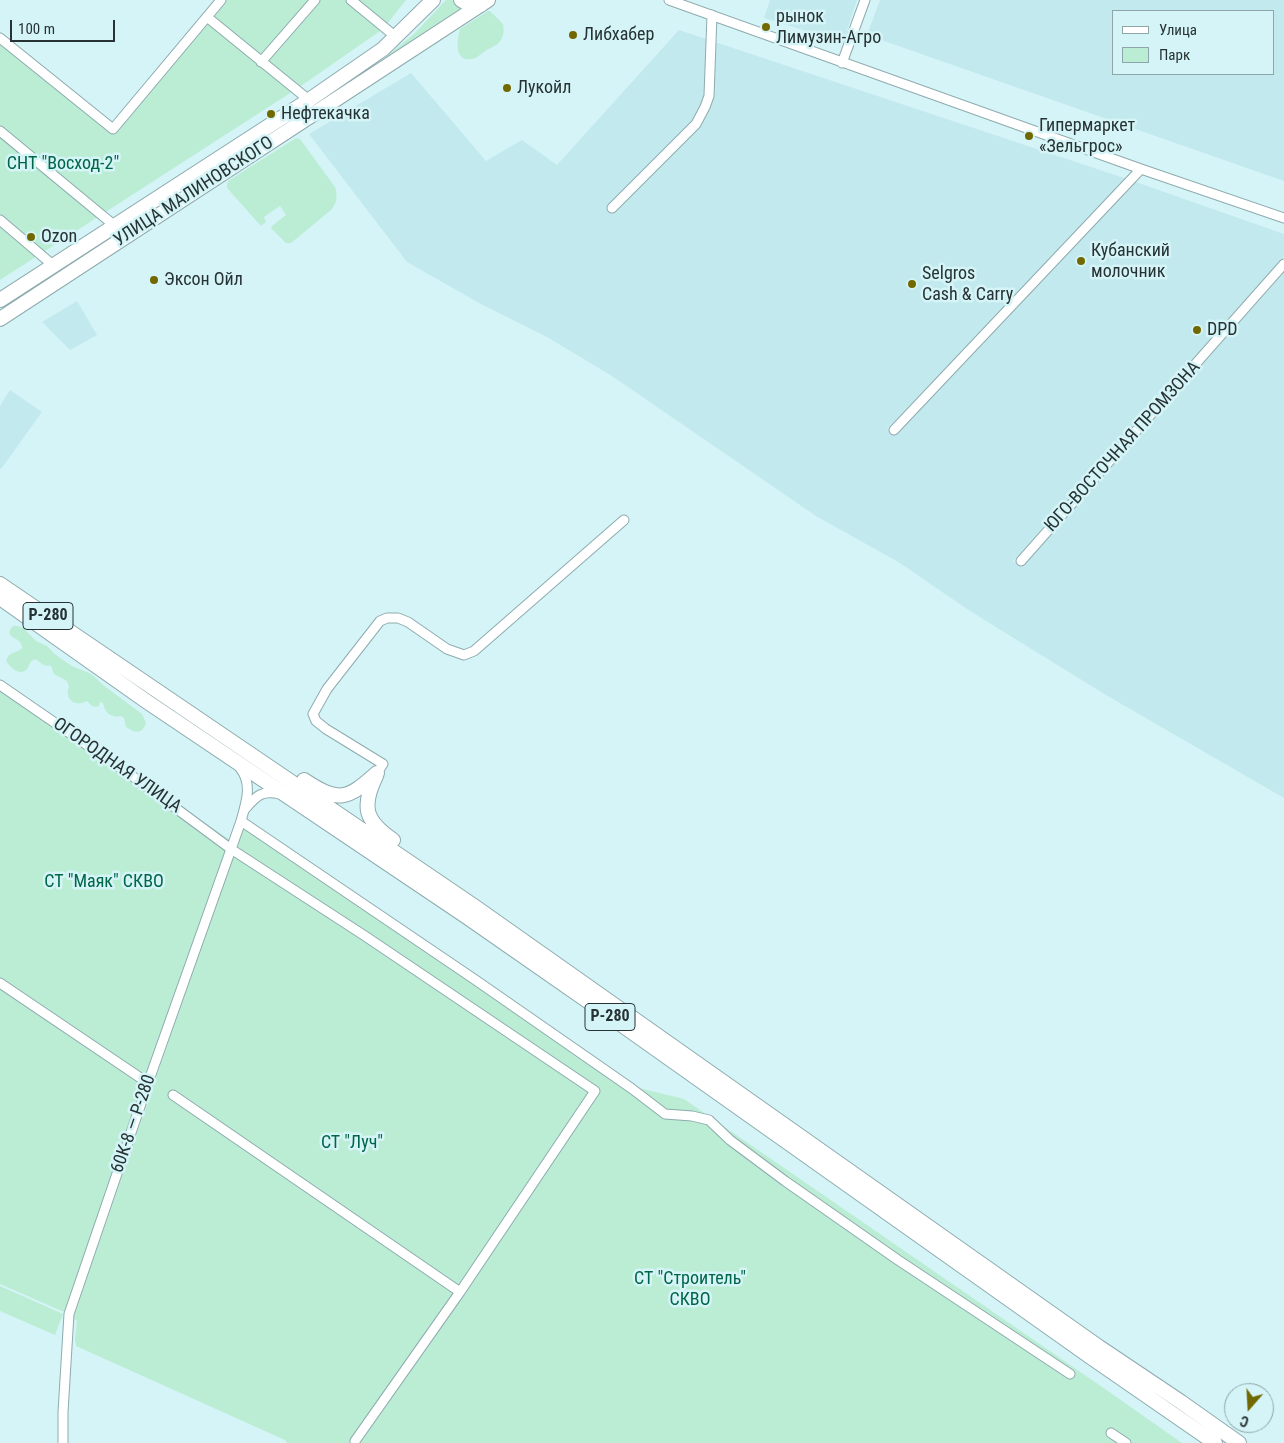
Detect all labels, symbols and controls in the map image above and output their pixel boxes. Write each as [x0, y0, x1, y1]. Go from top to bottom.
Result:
place label: рынок Лимузин-Агро [776, 6, 881, 48]
scale bar [12, 10, 118, 42]
legend [1112, 10, 1274, 75]
text: 100 m [18, 20, 55, 38]
marker: рынок Лимузин-Агро [760, 21, 772, 33]
text: Улица [1159, 21, 1197, 39]
place label: Либхабер [583, 24, 654, 46]
marker: Либхабер [567, 29, 579, 41]
text: Парк [1159, 46, 1190, 64]
place label: Лукойл [517, 77, 571, 99]
marker: Лукойл [501, 82, 513, 94]
place label: Нефтекачка [281, 103, 370, 125]
marker: Нефтекачка [265, 108, 277, 120]
place label: Гипермаркет «Зельгрос» [1039, 115, 1135, 158]
marker: Гипермаркет «Зельгрос» [1023, 130, 1035, 142]
street label: УЛИЦА МАЛИНОВСКОГО [110, 132, 278, 252]
park label: СНТ "Восход-2" [7, 153, 119, 175]
place label: Ozon [41, 226, 77, 248]
marker: Ozon [25, 231, 37, 243]
place label: Кубанский молочник [1091, 240, 1170, 282]
marker: Кубанский молочник [1075, 255, 1087, 267]
place label: Selgros Cash & Carry [922, 263, 1013, 306]
place label: Эксон Ойл [164, 269, 243, 291]
marker: Эксон Ойл [148, 274, 160, 286]
marker: Selgros Cash & Carry [906, 278, 918, 290]
place label: DPD [1207, 319, 1238, 341]
marker: DPD [1191, 324, 1203, 336]
street label: ЮГО-ВОСТОЧНАЯ ПРОМЗОНА [1041, 357, 1205, 537]
road number: Р-280 [23, 602, 73, 630]
street label: ОГОРОДНАЯ УЛИЦА [49, 714, 185, 818]
park label: СТ "Маяк" СКВО [44, 871, 164, 893]
road number: Р-280 [585, 1004, 635, 1030]
street label: 60К-8 — Р-280 [107, 1072, 161, 1176]
park label: СТ "Луч" [321, 1132, 383, 1154]
park label: СТ "Строитель" СКВО [634, 1268, 746, 1310]
north arrow [1224, 1383, 1274, 1433]
text: С [1238, 1412, 1251, 1430]

